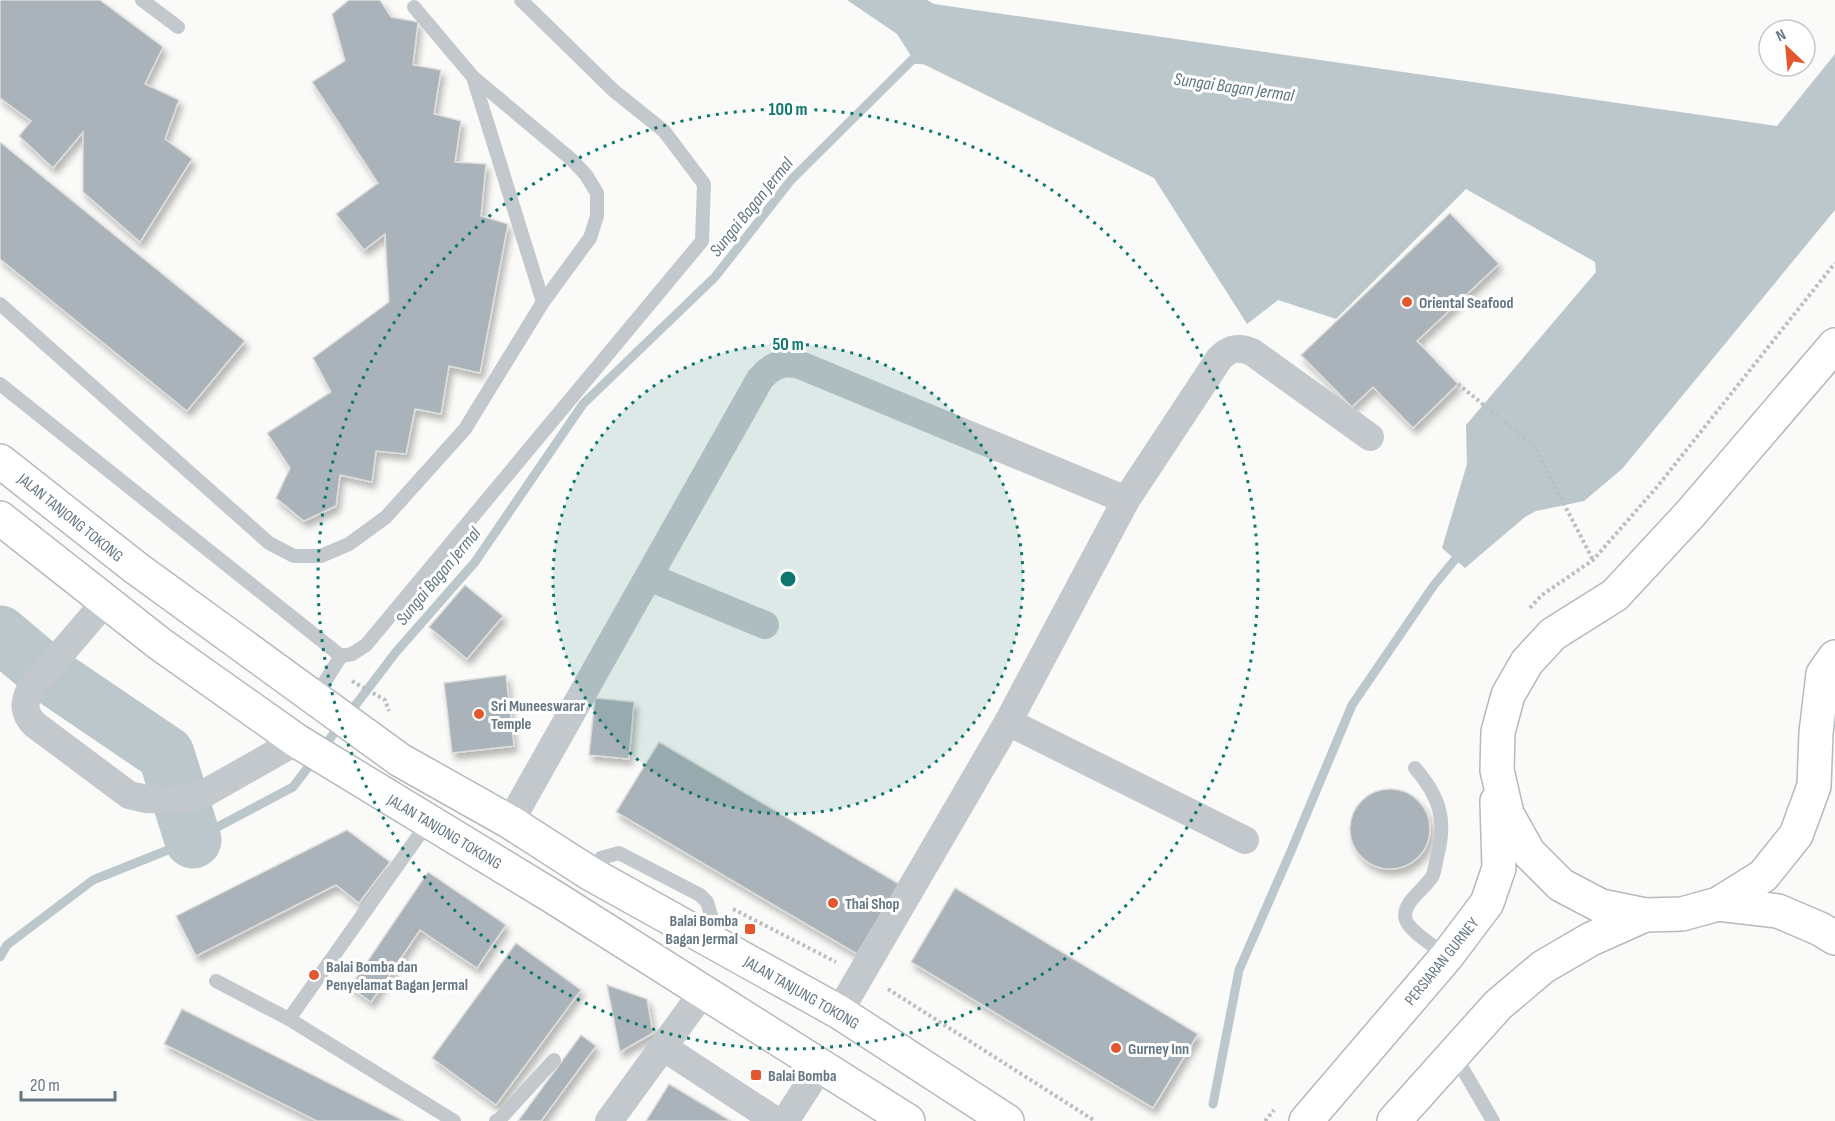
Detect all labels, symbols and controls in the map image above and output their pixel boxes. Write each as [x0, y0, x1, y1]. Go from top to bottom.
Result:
north arrow [1757, 18, 1817, 78]
text: N [1773, 25, 1789, 46]
water label: Sungai Bagan Jermal [1173, 69, 1296, 106]
text: 100 m [769, 99, 808, 120]
water label: Sungai Bagan Jermal [705, 153, 798, 261]
place label: Oriental Seafood [1419, 294, 1513, 313]
marker: Oriental Seafood [1400, 295, 1414, 309]
text: 50 m [772, 334, 804, 355]
street label: JALAN TANJONG TOKONG [13, 469, 126, 566]
water label: Sungai Bagan Jermal [391, 523, 486, 629]
centre of rings [778, 569, 798, 589]
place label: Sri Muneeswarar Temple [491, 697, 585, 734]
marker: Sri Muneeswarar Temple [472, 707, 486, 721]
street label: JALAN TANJONG TOKONG [383, 790, 505, 874]
place label: Thai Shop [845, 895, 900, 914]
marker: Thai Shop [826, 896, 840, 910]
place label: Balai Bomba Bagan Jermal [665, 912, 738, 949]
street label: PERSIARAN GURNEY [1401, 914, 1484, 1010]
marker: Balai Bomba Bagan Jermal [743, 922, 757, 936]
street label: JALAN TANJUNG TOKONG [739, 952, 862, 1034]
place label: Balai Bomba dan Penyelamat Bagan Jermal [326, 958, 468, 995]
marker: Balai Bomba dan Penyelamat Bagan Jermal [307, 968, 321, 982]
place label: Gurney Inn [1128, 1040, 1189, 1059]
marker: Gurney Inn [1109, 1041, 1123, 1055]
scale bar [21, 1064, 116, 1102]
place label: Balai Bomba [768, 1067, 836, 1086]
marker: Balai Bomba [749, 1068, 763, 1082]
text: 20 m [30, 1075, 60, 1096]

